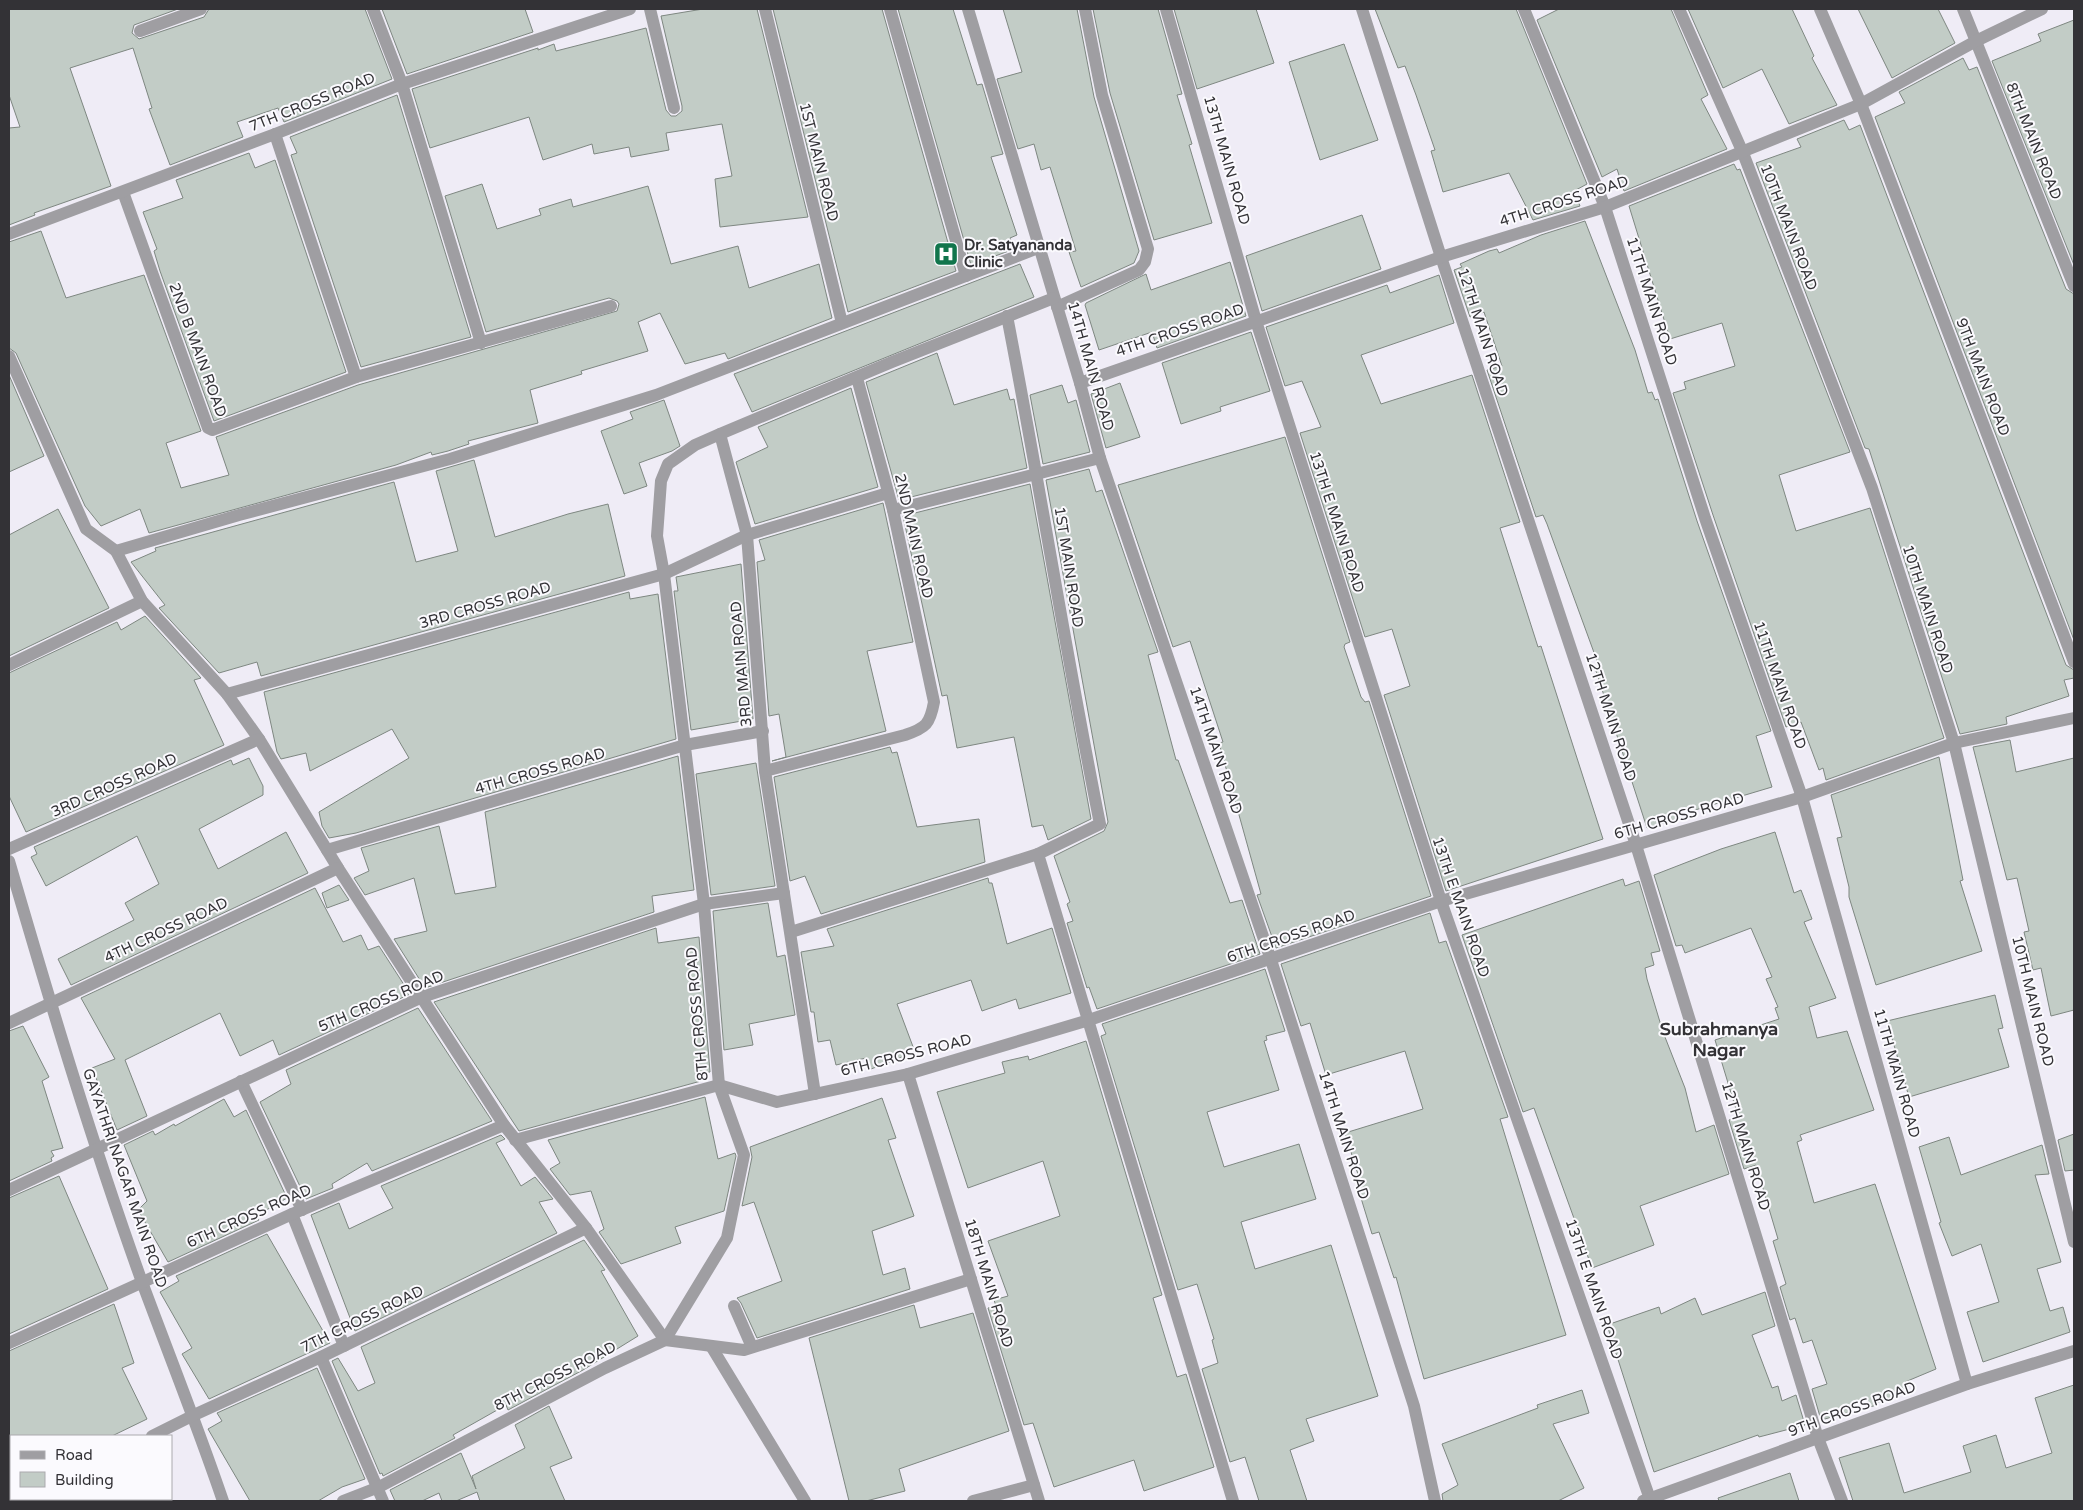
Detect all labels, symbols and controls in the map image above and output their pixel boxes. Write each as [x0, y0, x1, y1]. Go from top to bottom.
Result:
street label: 7TH CROSS ROAD [246, 68, 378, 136]
street label: 8TH MAIN ROAD [2002, 80, 2066, 202]
street label: 13TH MAIN ROAD [1200, 93, 1254, 227]
street label: 1ST MAIN ROAD [795, 101, 843, 223]
street label: 10TH MAIN ROAD [1757, 161, 1821, 293]
street label: 4TH CROSS ROAD [1497, 172, 1631, 230]
street label: 11TH MAIN ROAD [1623, 234, 1681, 368]
place label: Dr. Satyananda Clinic [964, 236, 1072, 271]
hospital icon: Dr. Satyananda Clinic [933, 241, 959, 267]
street label: 12TH MAIN ROAD [1454, 265, 1512, 399]
street label: 2ND B MAIN ROAD [165, 280, 231, 420]
street label: 14TH MAIN ROAD [1064, 299, 1118, 433]
street label: 4TH CROSS ROAD [1113, 300, 1247, 360]
street label: 9TH MAIN ROAD [1952, 316, 2014, 438]
street label: 13TH E MAIN ROAD [1306, 449, 1368, 595]
street label: 2ND MAIN ROAD [891, 472, 937, 600]
street label: 1ST MAIN ROAD [1051, 505, 1087, 629]
street label: 10TH MAIN ROAD [1899, 542, 1957, 676]
street label: 3RD CROSS ROAD [417, 578, 553, 632]
street label: 3RD MAIN ROAD [727, 600, 755, 728]
street label: 11TH MAIN ROAD [1750, 619, 1810, 751]
street label: 12TH MAIN ROAD [1582, 650, 1640, 784]
street label: 14TH MAIN ROAD [1186, 684, 1246, 816]
street label: 4TH CROSS ROAD [473, 744, 607, 798]
street label: 3RD CROSS ROAD [48, 749, 180, 821]
street label: 6TH CROSS ROAD [1612, 789, 1746, 843]
street label: 13TH E MAIN ROAD [1428, 834, 1494, 980]
street label: 4TH CROSS ROAD [101, 893, 231, 967]
street label: 6TH CROSS ROAD [1224, 906, 1358, 966]
street label: 10TH MAIN ROAD [2008, 934, 2058, 1068]
street label: 8TH CROSS ROAD [682, 946, 712, 1082]
street label: 5TH CROSS ROAD [316, 966, 446, 1036]
street label: 11TH MAIN ROAD [1870, 1006, 1924, 1140]
district label: Subrahmanya Nagar [1660, 1018, 1778, 1061]
street label: 6TH CROSS ROAD [839, 1030, 973, 1080]
street label: GAYATHRI NAGAR MAIN ROAD [79, 1066, 171, 1290]
street label: 14TH MAIN ROAD [1315, 1068, 1373, 1202]
street label: 12TH MAIN ROAD [1718, 1079, 1774, 1213]
street label: 6TH CROSS ROAD [184, 1180, 314, 1252]
street label: 18TH MAIN ROAD [961, 1216, 1017, 1350]
street label: 13TH E MAIN ROAD [1561, 1216, 1627, 1362]
street label: 7TH CROSS ROAD [298, 1281, 426, 1357]
street label: 8TH CROSS ROAD [491, 1337, 619, 1415]
street label: 9TH CROSS ROAD [1786, 1378, 1918, 1440]
legend [10, 1435, 172, 1500]
text: Road [55, 1446, 93, 1464]
text: Building [55, 1471, 114, 1489]

